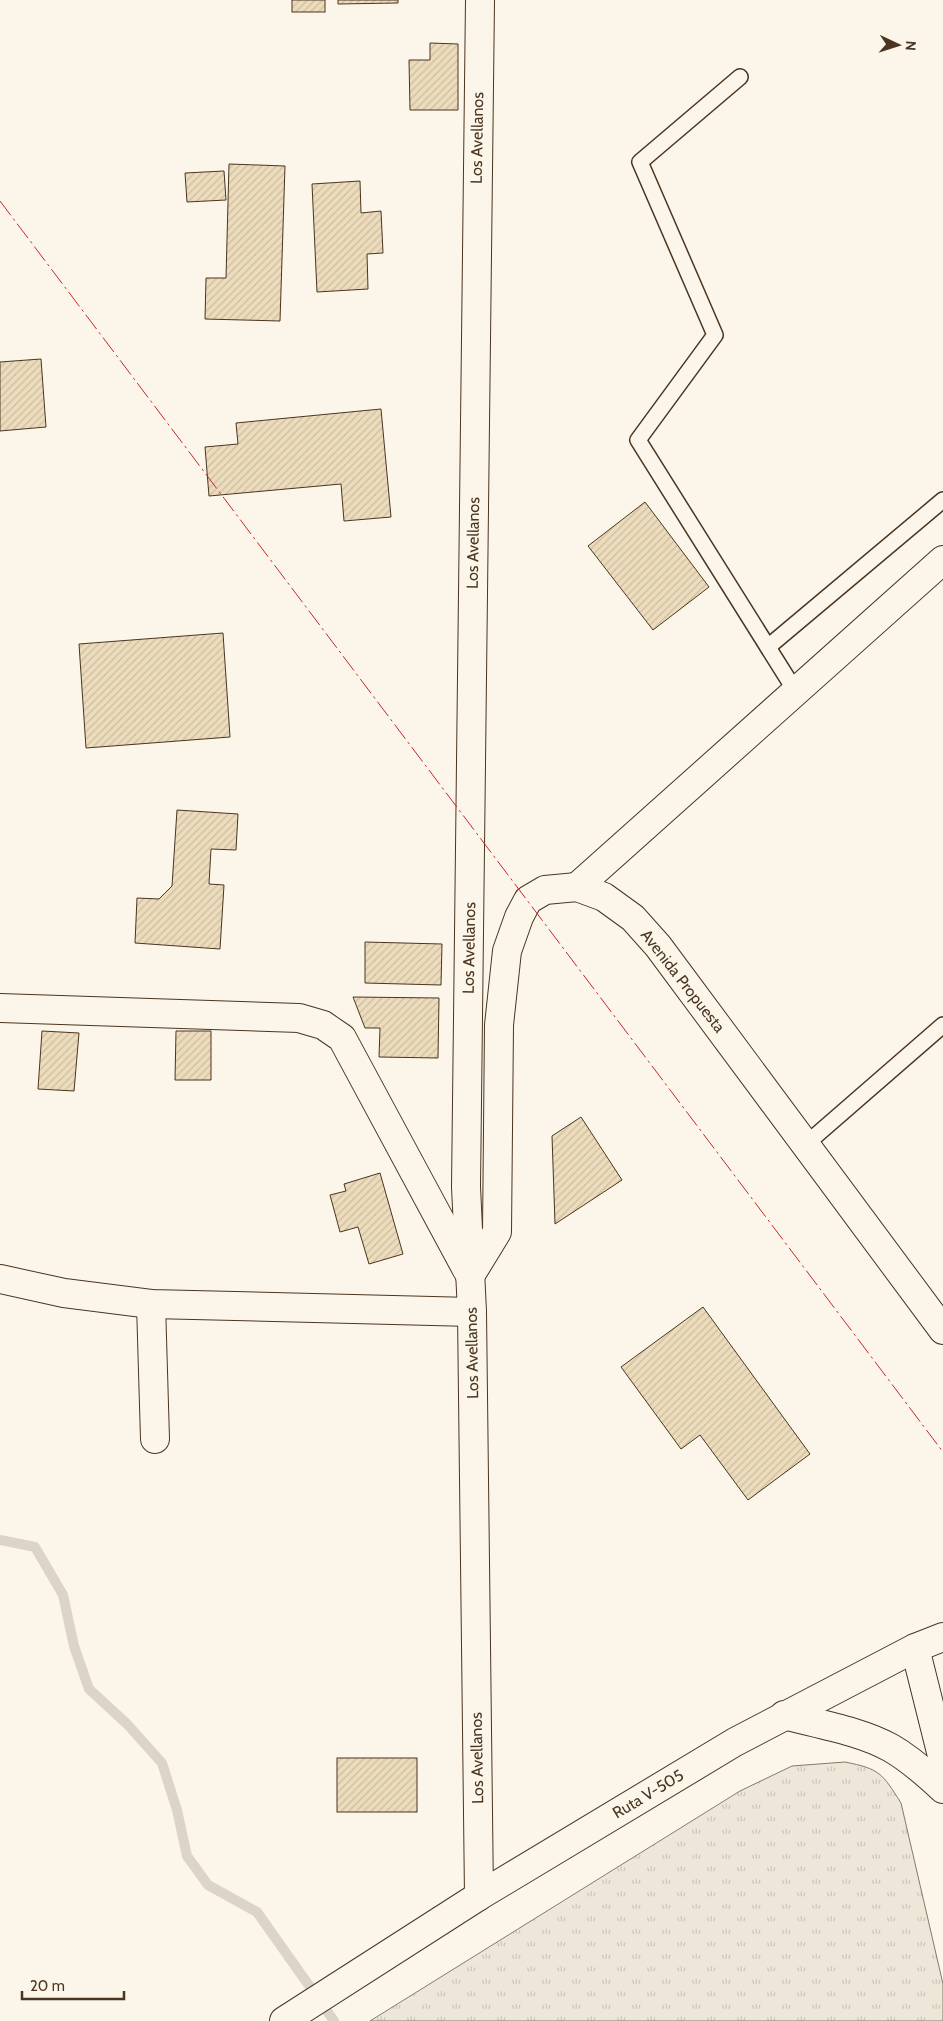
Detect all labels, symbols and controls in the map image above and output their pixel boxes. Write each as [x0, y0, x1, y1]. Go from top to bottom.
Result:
north arrow [873, 20, 923, 70]
text: N [902, 40, 920, 51]
street label: Los Avellanos [467, 92, 487, 184]
street label: Los Avellanos [463, 497, 483, 589]
street label: Los Avellanos [459, 902, 479, 994]
street label: Avenida Propuesta [637, 926, 729, 1037]
street label: Los Avellanos [462, 1307, 482, 1399]
street label: Los Avellanos [467, 1712, 487, 1804]
street label: Ruta V-505 [609, 1765, 687, 1823]
scale bar [22, 1968, 125, 2000]
text: 20 m [30, 1977, 65, 1995]

